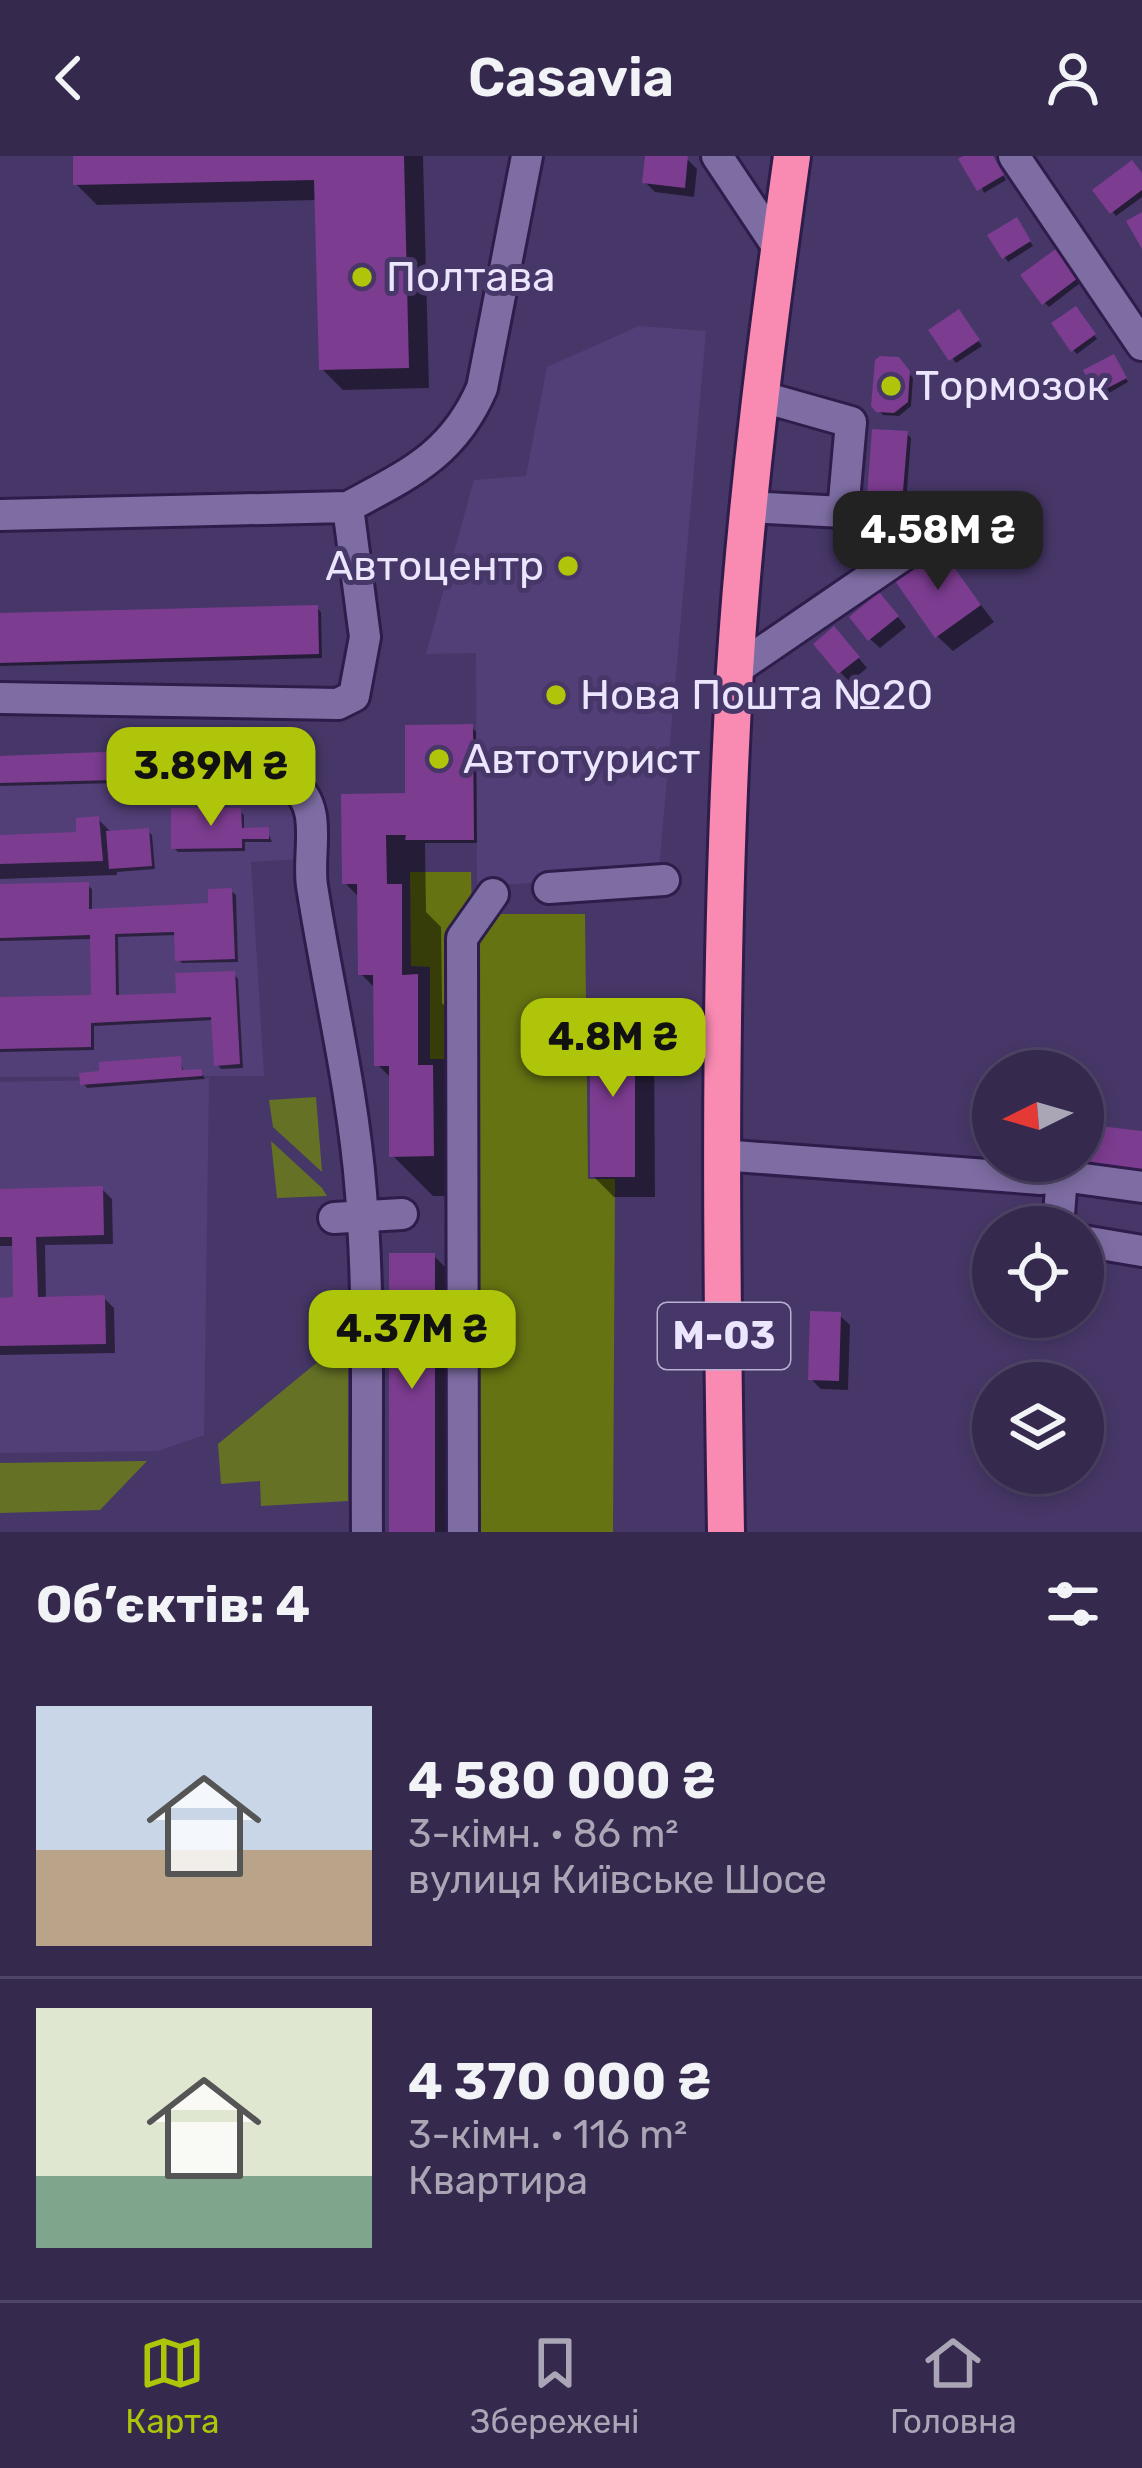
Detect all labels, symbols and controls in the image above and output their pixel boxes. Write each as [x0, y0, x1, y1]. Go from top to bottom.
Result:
icon: back [36, 45, 102, 111]
icon: person [1040, 45, 1106, 111]
text: Casavia [468, 46, 674, 110]
place label: Полтава [386, 252, 556, 302]
marker: Полтава [349, 264, 375, 290]
place label: Тормозок [915, 361, 1109, 411]
marker: Тормозок [878, 373, 904, 399]
pin: 4.58M ₴ [827, 491, 1049, 593]
text: 4.58M ₴ [860, 507, 1016, 553]
place label: Автоцентр [325, 541, 544, 591]
marker: Автоцентр [555, 553, 581, 579]
place label: Нова Пошта №20 [580, 670, 933, 720]
marker: Нова Пошта №20 [543, 682, 569, 708]
pin: 3.89M ₴ [100, 727, 322, 829]
place label: Автотурист [463, 734, 700, 784]
text: 3.89M ₴ [133, 743, 289, 789]
marker: Автотурист [426, 746, 452, 772]
pin: 4.8M ₴ [515, 998, 711, 1100]
text: 4.8M ₴ [548, 1014, 678, 1060]
north arrow [972, 1050, 1104, 1182]
map controls [972, 1050, 1104, 1494]
button: locate [972, 1206, 1104, 1338]
pin: 4.37M ₴ [301, 1290, 523, 1392]
road number: М-03 [658, 1303, 790, 1369]
text: 4.37M ₴ [336, 1306, 488, 1352]
button: layers [972, 1362, 1104, 1494]
icon: filters [1040, 1571, 1106, 1637]
text: Об’єктів: 4 [36, 1574, 310, 1635]
text: 4 580 000 ₴ [408, 1750, 716, 1811]
icon: home [132, 1754, 276, 1898]
text: 3-кімн. · 86 m² [408, 1811, 679, 1857]
text: вулиця Київське Шосе [408, 1857, 827, 1903]
text: 4 370 000 ₴ [408, 2051, 712, 2112]
icon: home [132, 2056, 276, 2200]
text: 3-кімн. · 116 m² [408, 2112, 687, 2158]
text: Квартира [408, 2158, 588, 2204]
tab: Карта [125, 2330, 219, 2441]
tab: Збережені [470, 2330, 639, 2441]
tab: Головна [890, 2330, 1017, 2441]

